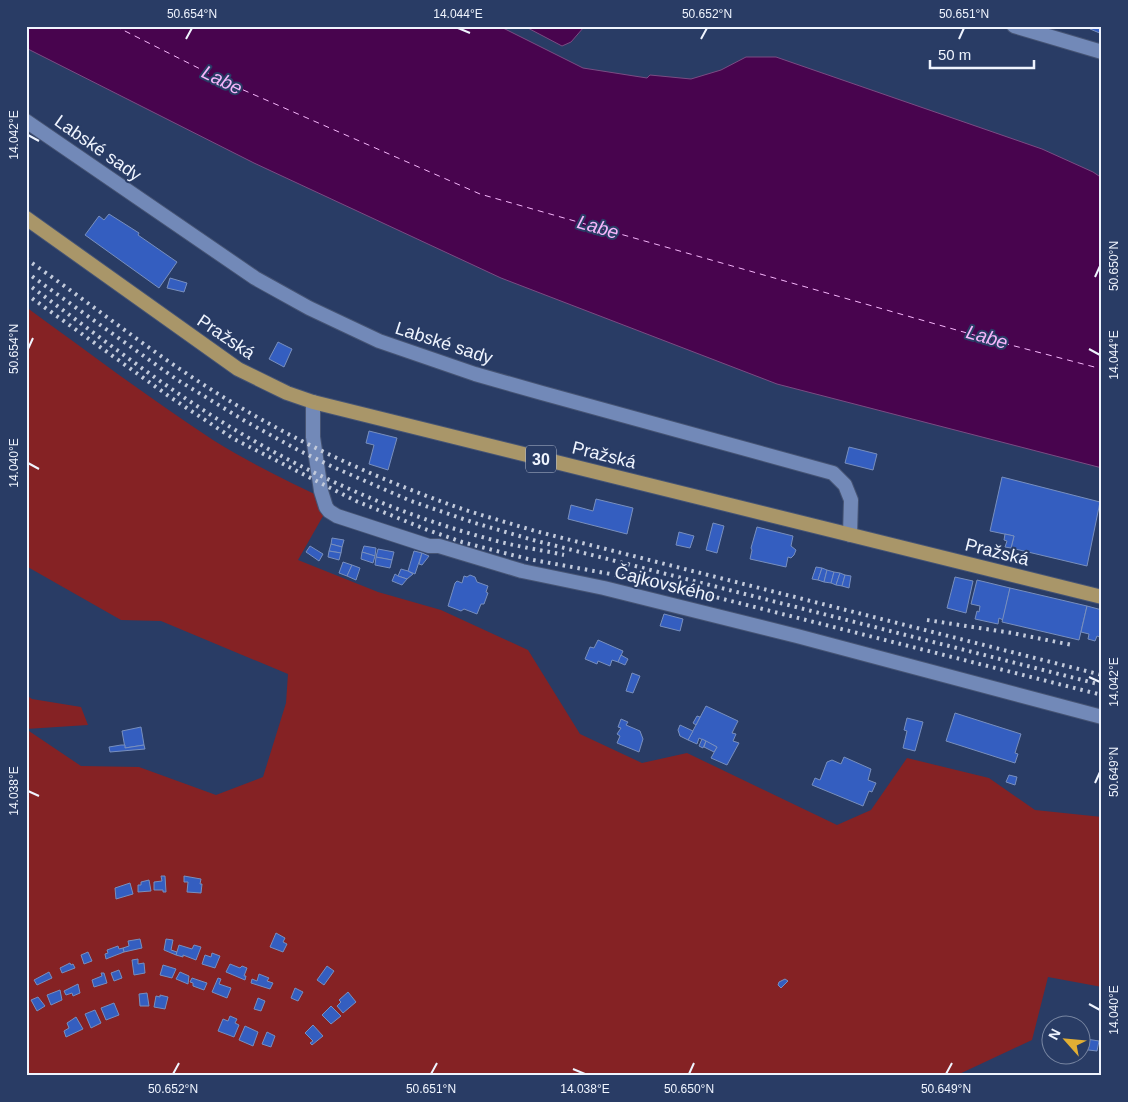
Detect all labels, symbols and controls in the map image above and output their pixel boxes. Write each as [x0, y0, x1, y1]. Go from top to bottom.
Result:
text: 50.654°N [167, 7, 217, 21]
text: 14.044°E [433, 7, 483, 21]
text: 50.652°N [682, 7, 732, 21]
text: 50.651°N [939, 7, 989, 21]
scale bar [930, 38, 1034, 70]
text: 50 m [938, 46, 971, 63]
water label: Labe [198, 61, 246, 99]
text: 14.042°E [7, 110, 21, 160]
street label: Labské sady [51, 111, 145, 185]
water label: Labe [575, 211, 621, 243]
text: 50.650°N [1107, 241, 1121, 291]
street label: Pražská [193, 311, 259, 364]
street label: Labské sady [393, 318, 495, 368]
water label: Labe [964, 321, 1010, 353]
text: 50.654°N [7, 324, 21, 374]
text: 14.044°E [1107, 330, 1121, 380]
street label: Pražská [570, 437, 639, 473]
text: 14.040°E [7, 438, 21, 488]
road number: 30 [526, 446, 556, 472]
street label: Pražská [963, 534, 1032, 570]
street label: Čajkovského [613, 561, 718, 606]
text: 14.042°E [1107, 657, 1121, 707]
text: 50.649°N [1107, 747, 1121, 797]
text: 14.038°E [7, 766, 21, 816]
text: 14.040°E [1107, 985, 1121, 1035]
north arrow [1040, 1014, 1090, 1064]
text: N [1045, 1026, 1064, 1042]
text: 50.652°N [148, 1082, 198, 1096]
text: 50.651°N [406, 1082, 456, 1096]
text: 14.038°E [560, 1082, 610, 1096]
text: 50.650°N [664, 1082, 714, 1096]
text: 50.649°N [921, 1082, 971, 1096]

